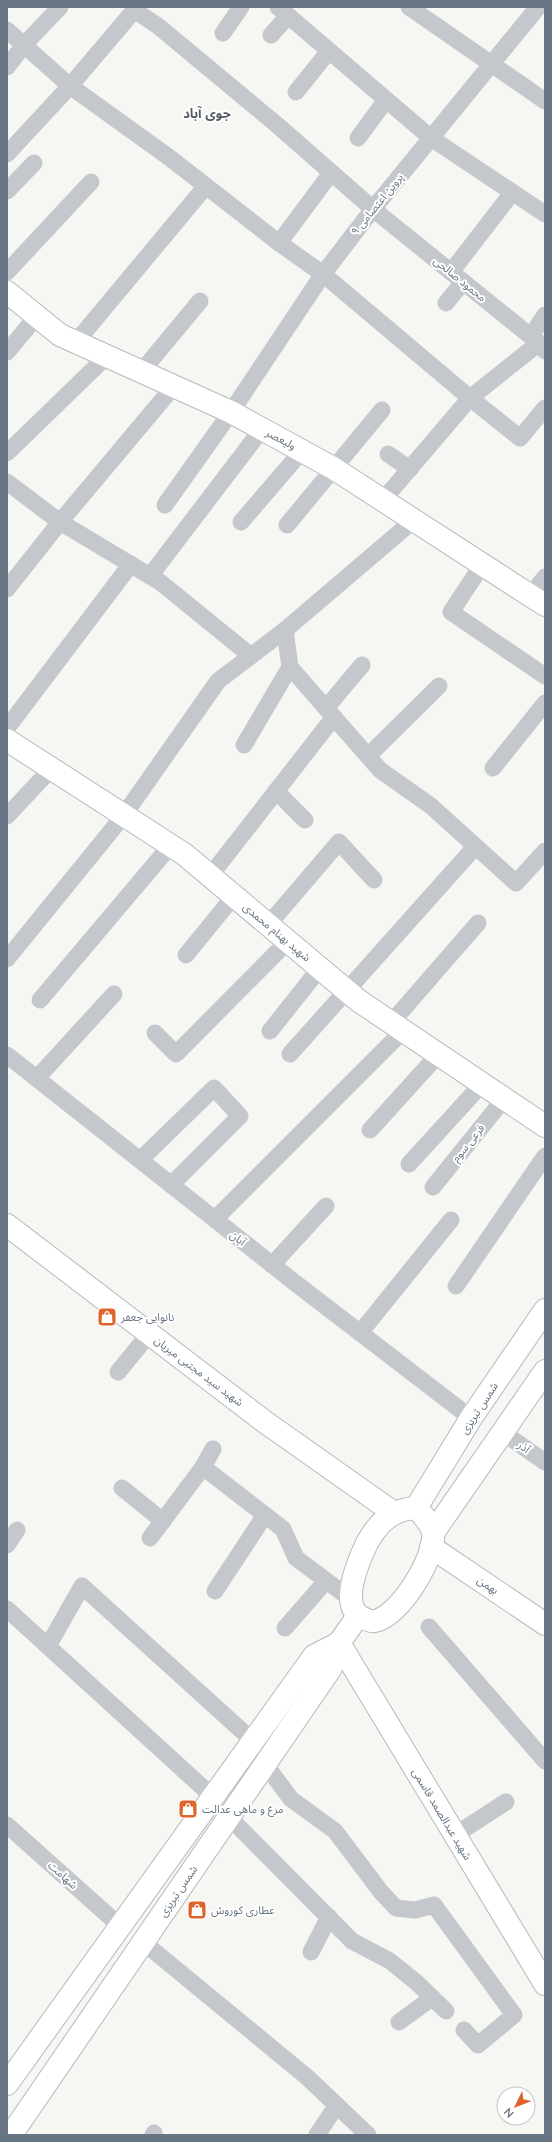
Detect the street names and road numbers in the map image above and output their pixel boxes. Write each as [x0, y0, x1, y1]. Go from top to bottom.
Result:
street label: پروین اعتصامی ۹ [348, 170, 407, 239]
street label: محمود صالحی [431, 254, 489, 305]
street label: ولیعصر [262, 425, 299, 453]
street label: شهید بهنام محمدی [240, 900, 314, 965]
street label: فرعی سوم [449, 1121, 488, 1165]
street label: آبان [227, 1227, 249, 1249]
street label: شهید سید مجتبی میریان [152, 1333, 247, 1409]
street label: شمس تبریزی [457, 1379, 501, 1437]
street label: آذر [514, 1437, 534, 1457]
street label: بهمن [475, 1573, 501, 1597]
street label: شهید عبدالصمد قاسمی [409, 1766, 475, 1863]
street label: شهامت [45, 1858, 81, 1892]
street label: شمس تبریزی [156, 1862, 201, 1919]

